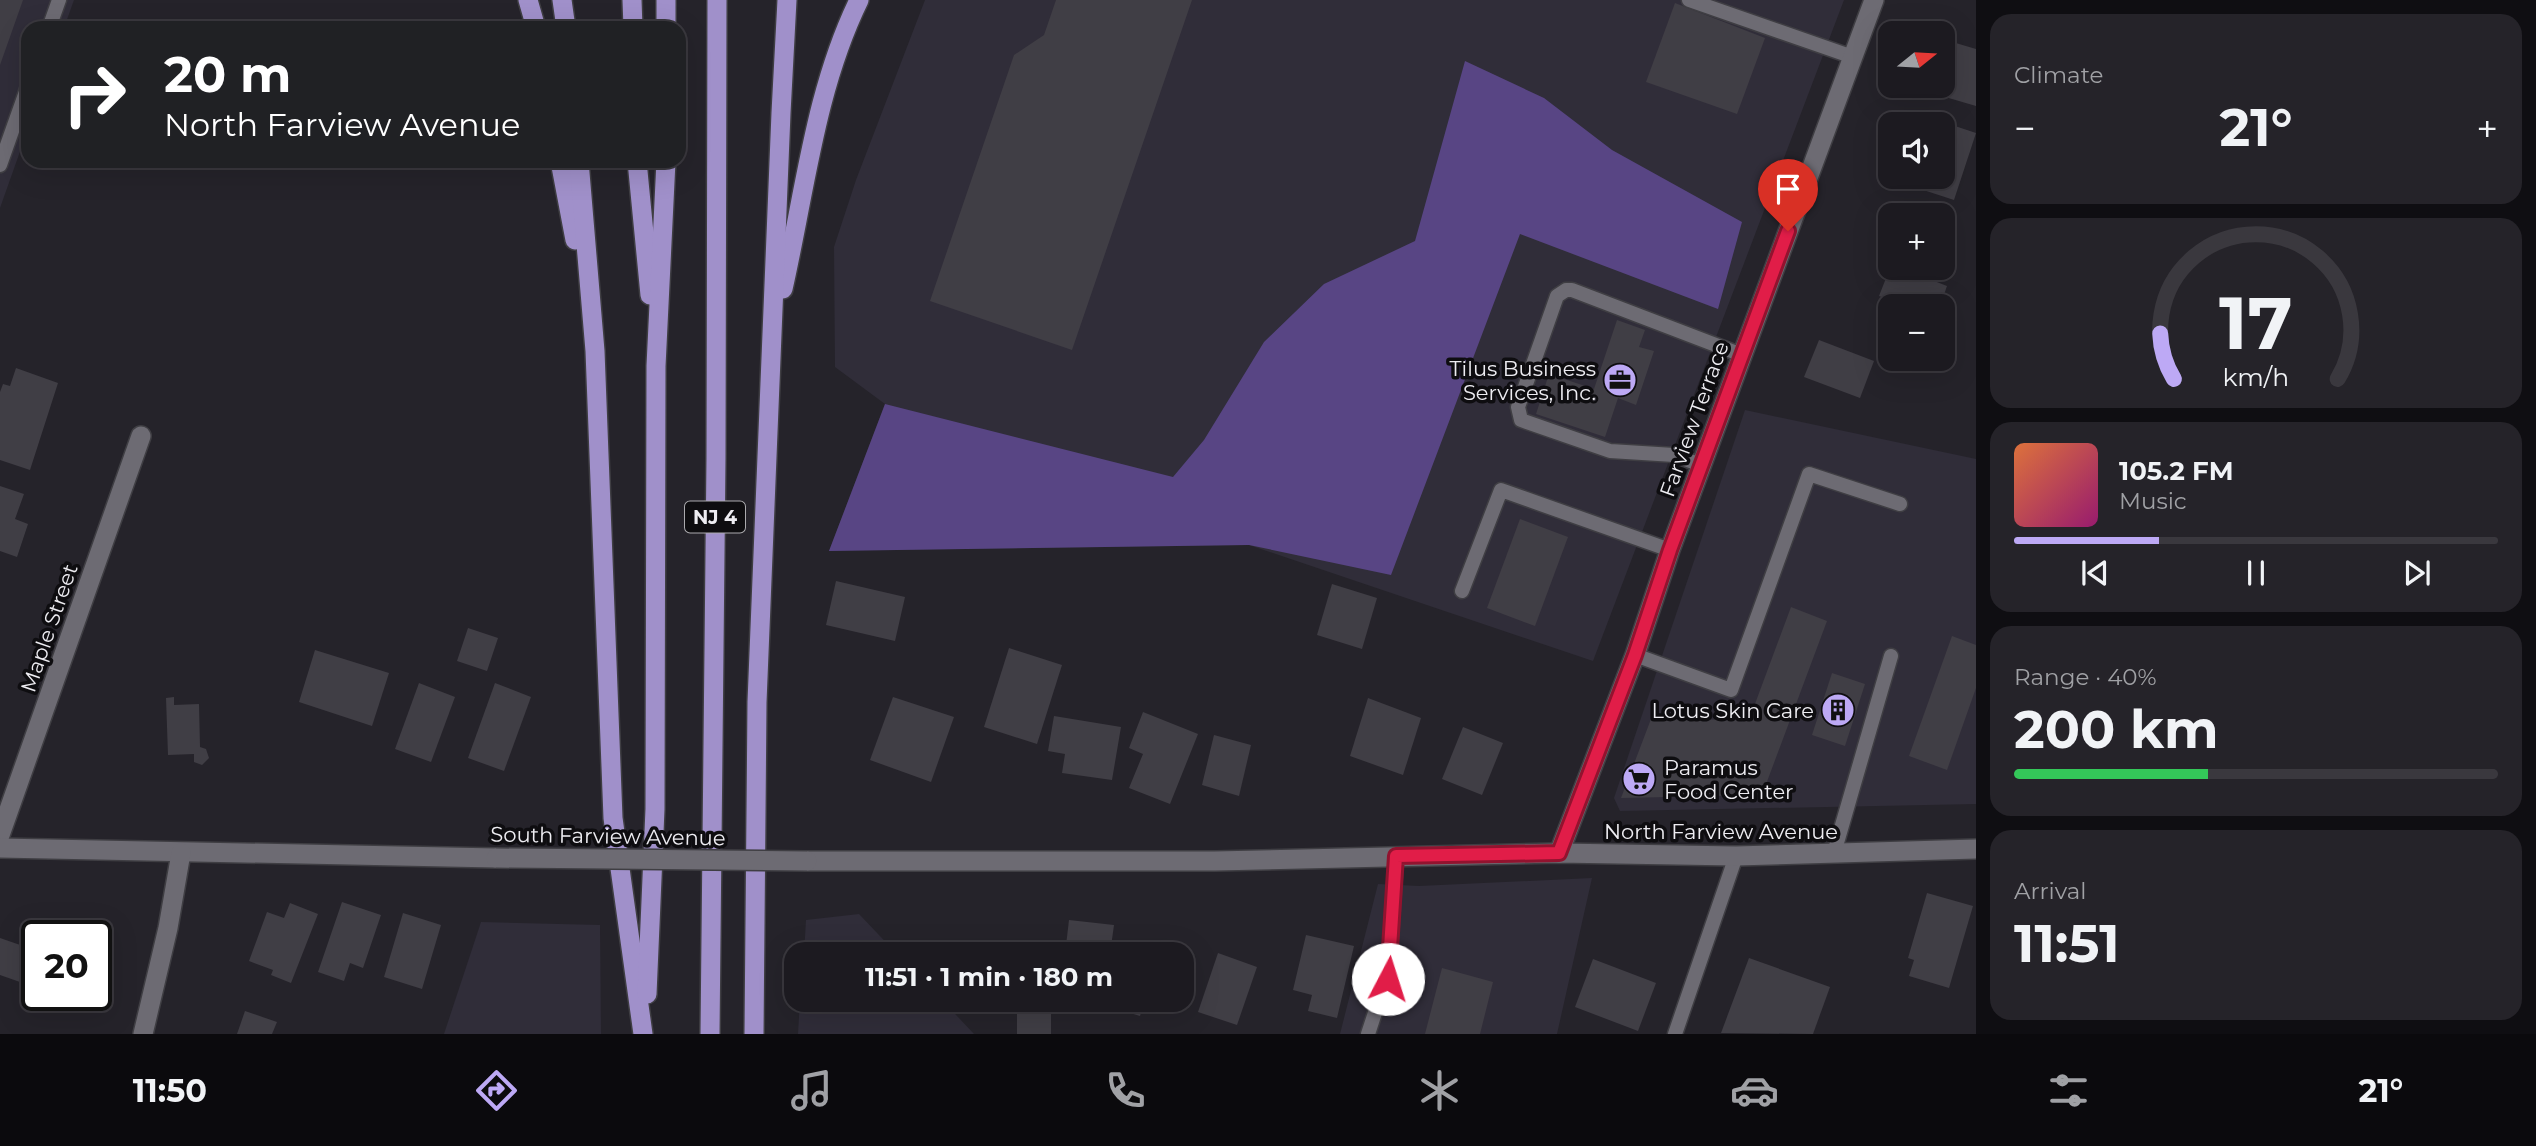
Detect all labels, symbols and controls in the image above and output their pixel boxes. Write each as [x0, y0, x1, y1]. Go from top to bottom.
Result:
north arrow [1878, 21, 1955, 98]
map controls [1878, 21, 1955, 371]
text: 20 m [164, 45, 291, 104]
icon: right [49, 49, 140, 140]
text: Climate [2014, 61, 2103, 89]
text: 21° [2220, 96, 2292, 159]
text: North Farview Avenue [164, 105, 520, 144]
text: − [2014, 105, 2036, 152]
text: + [2476, 105, 2498, 152]
button: sound [1878, 112, 1955, 189]
pin [1758, 159, 1818, 231]
icon: arrive [1769, 170, 1807, 208]
button: + [1878, 203, 1955, 280]
text: 17 [2219, 279, 2293, 367]
button: − [1878, 294, 1955, 371]
street label: Farview Terrace [1654, 338, 1734, 500]
place label: Tilus Business Services, Inc. [1450, 356, 1596, 405]
office icon: Tilus Business Services, Inc. [1601, 361, 1639, 399]
text: km/h [2223, 362, 2289, 392]
text: 105.2 FM [2119, 455, 2234, 487]
text: Music [2119, 487, 2187, 515]
road number: NJ 4 [685, 502, 745, 532]
icon: previous [2076, 554, 2114, 592]
icon: pause [2237, 554, 2275, 592]
icon: next [2398, 554, 2436, 592]
street label: Maple Street [15, 561, 83, 695]
text: Range · 40% [2014, 663, 2157, 691]
building icon: Lotus Skin Care [1819, 691, 1857, 729]
place label: Lotus Skin Care [1651, 698, 1814, 723]
text: 200 km [2014, 698, 2218, 761]
place label: Paramus Food Center [1664, 755, 1794, 804]
supermarket icon: Paramus Food Center [1620, 760, 1658, 798]
street label: North Farview Avenue [1604, 819, 1838, 844]
street label: South Farview Avenue [490, 821, 726, 851]
text: Arrival [2014, 877, 2087, 905]
text: 11:51 [2014, 912, 2120, 975]
speed limit sign: 20 [21, 920, 112, 1011]
position arrow [1351, 942, 1425, 1016]
text: 11:51 · 1 min · 180 m [865, 961, 1113, 993]
icon: directions [472, 1066, 521, 1115]
icon: music [787, 1066, 836, 1115]
icon: phone [1101, 1066, 1150, 1115]
icon: climate [1415, 1066, 1464, 1115]
icon: car [1730, 1066, 1779, 1115]
icon: filters [2044, 1066, 2093, 1115]
text: 11:50 [133, 1071, 207, 1110]
text: 21° [2358, 1071, 2403, 1110]

